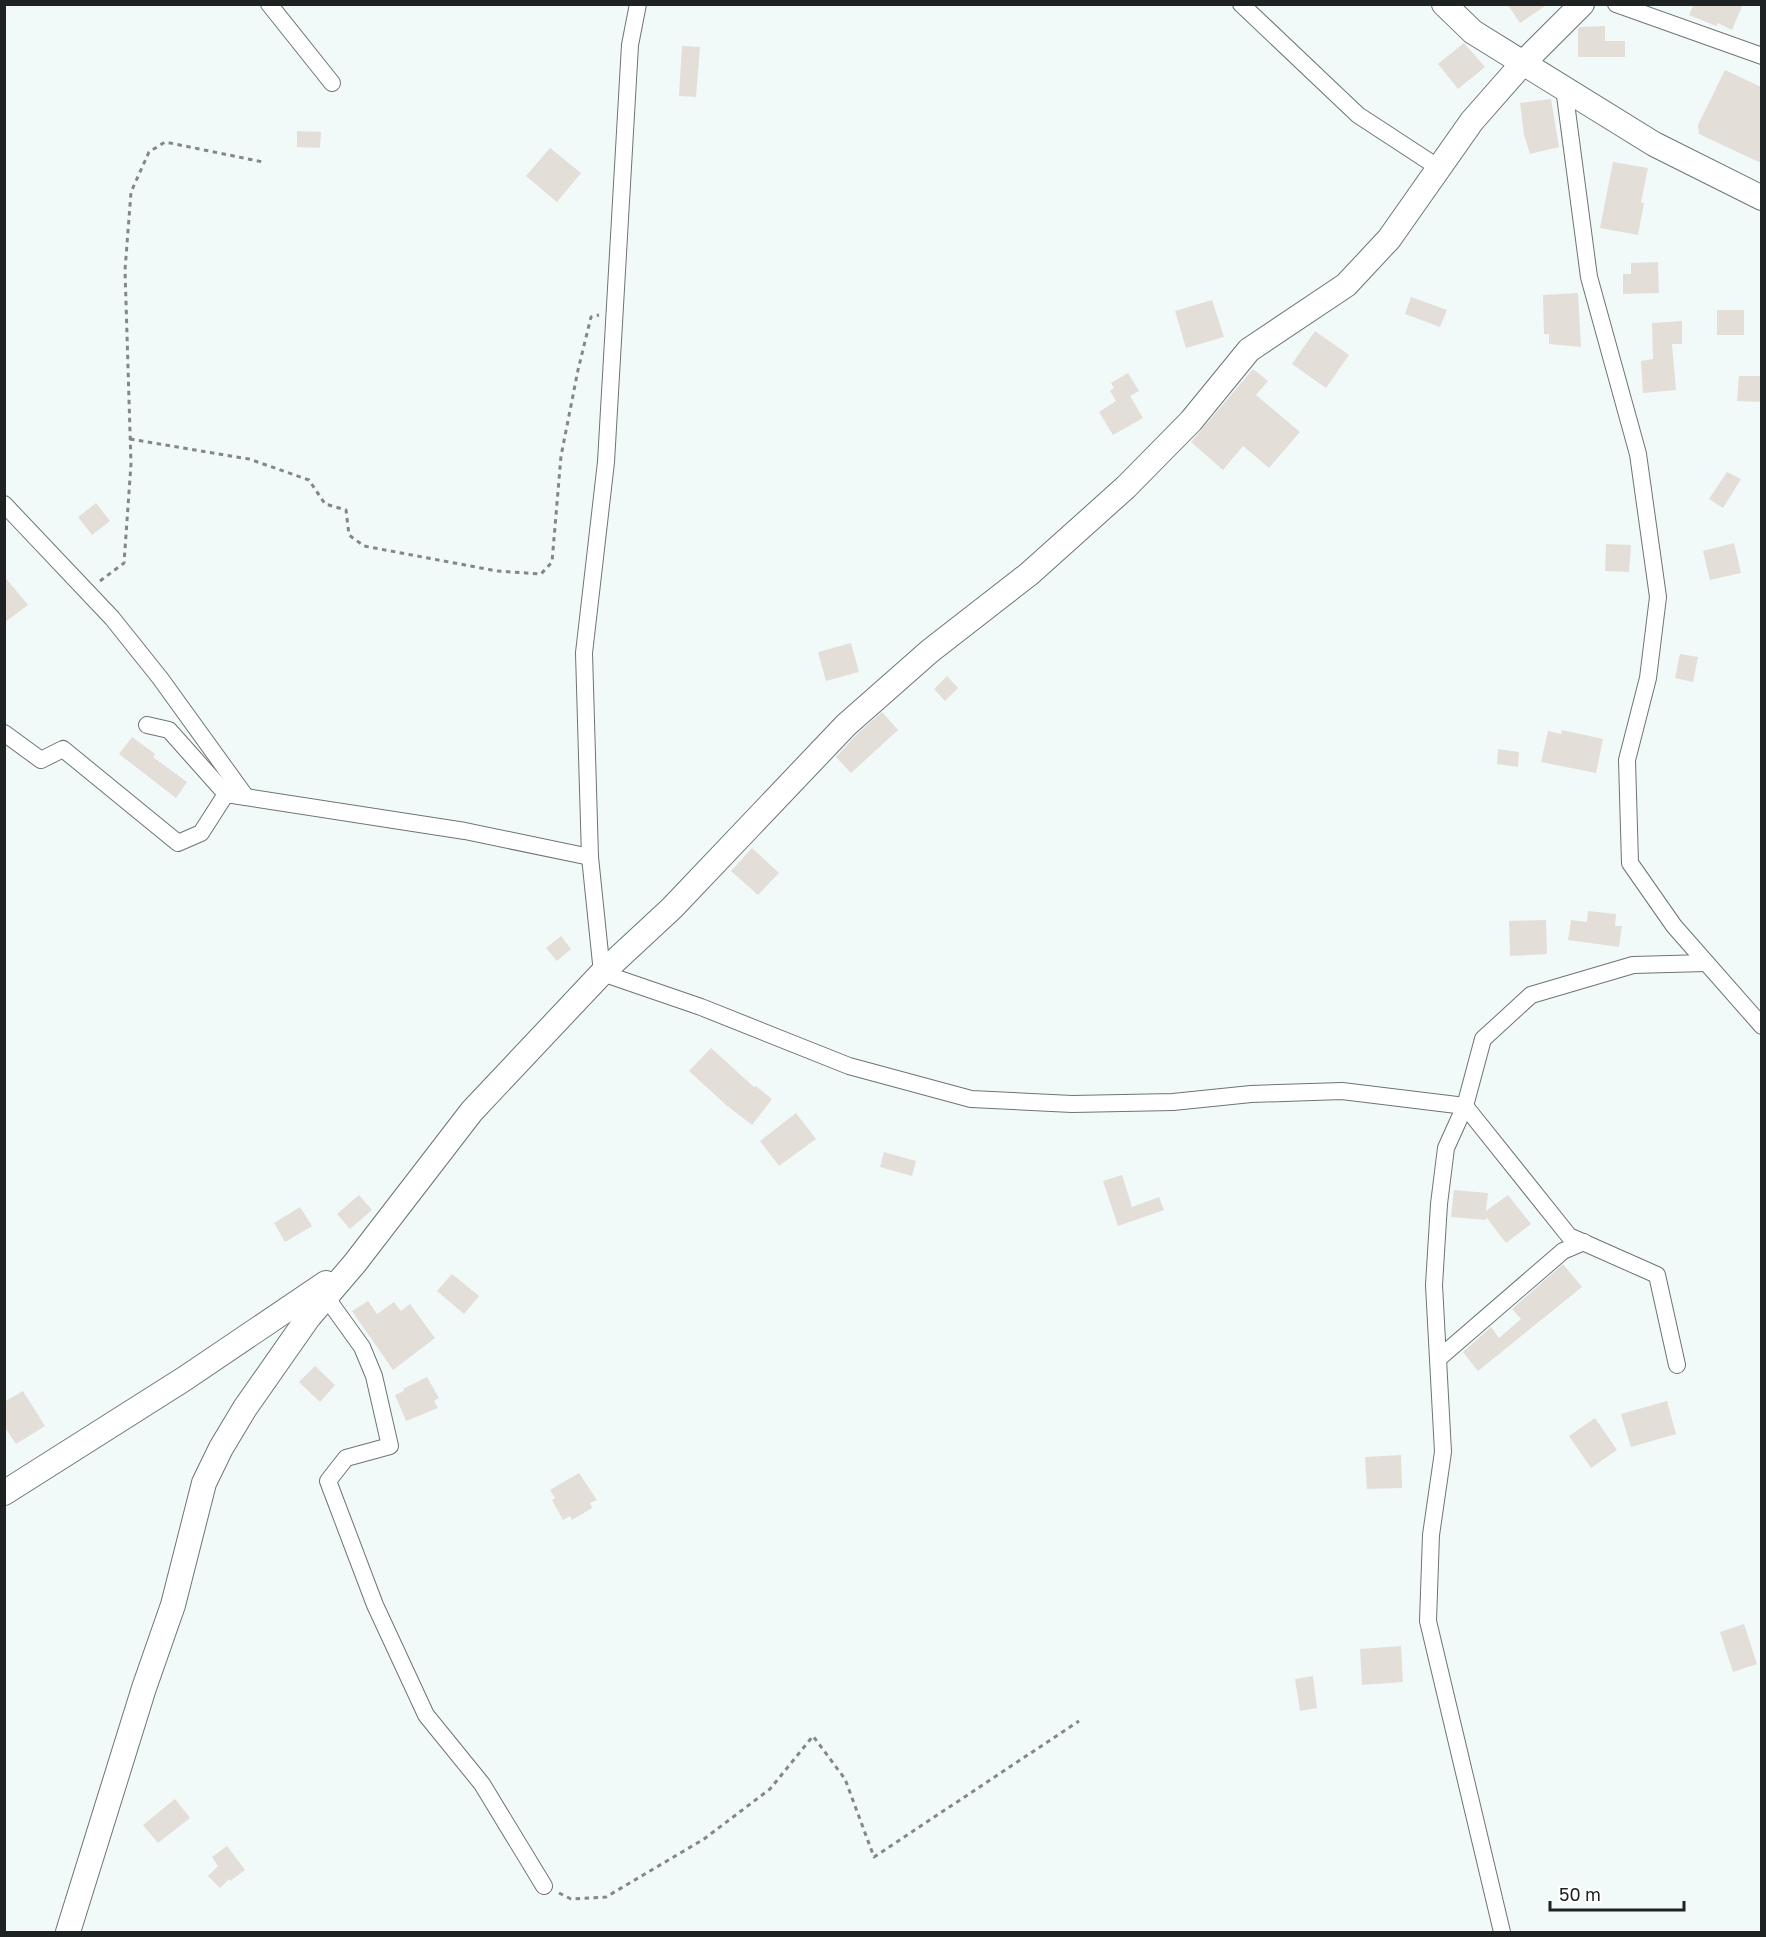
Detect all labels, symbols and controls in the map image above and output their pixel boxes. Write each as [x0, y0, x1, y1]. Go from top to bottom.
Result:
scale bar [1550, 1874, 1684, 1912]
text: 50 m [1559, 1883, 1601, 1905]

